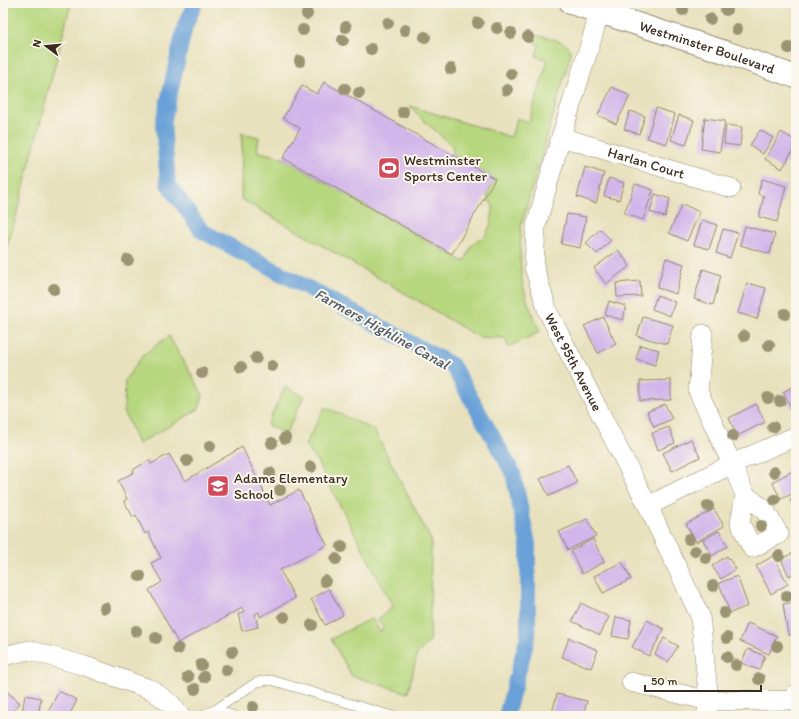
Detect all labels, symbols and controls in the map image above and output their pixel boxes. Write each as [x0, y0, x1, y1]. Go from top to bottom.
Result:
street label: Westminster Boulevard [637, 17, 777, 77]
north arrow [26, 26, 66, 66]
text: N [30, 38, 44, 49]
street label: Harlan Court [606, 143, 687, 182]
place label: Westminster Sports Center [404, 152, 487, 185]
sports icon: Westminster Sports Center [376, 155, 402, 181]
water label: Farmers Highline Canal [312, 285, 454, 374]
street label: West 95th Avenue [541, 310, 606, 414]
place label: Adams Elementary School [234, 470, 348, 503]
school or university icon: Adams Elementary School [205, 473, 231, 499]
scale bar [645, 667, 761, 693]
text: 50 m [651, 674, 677, 688]

